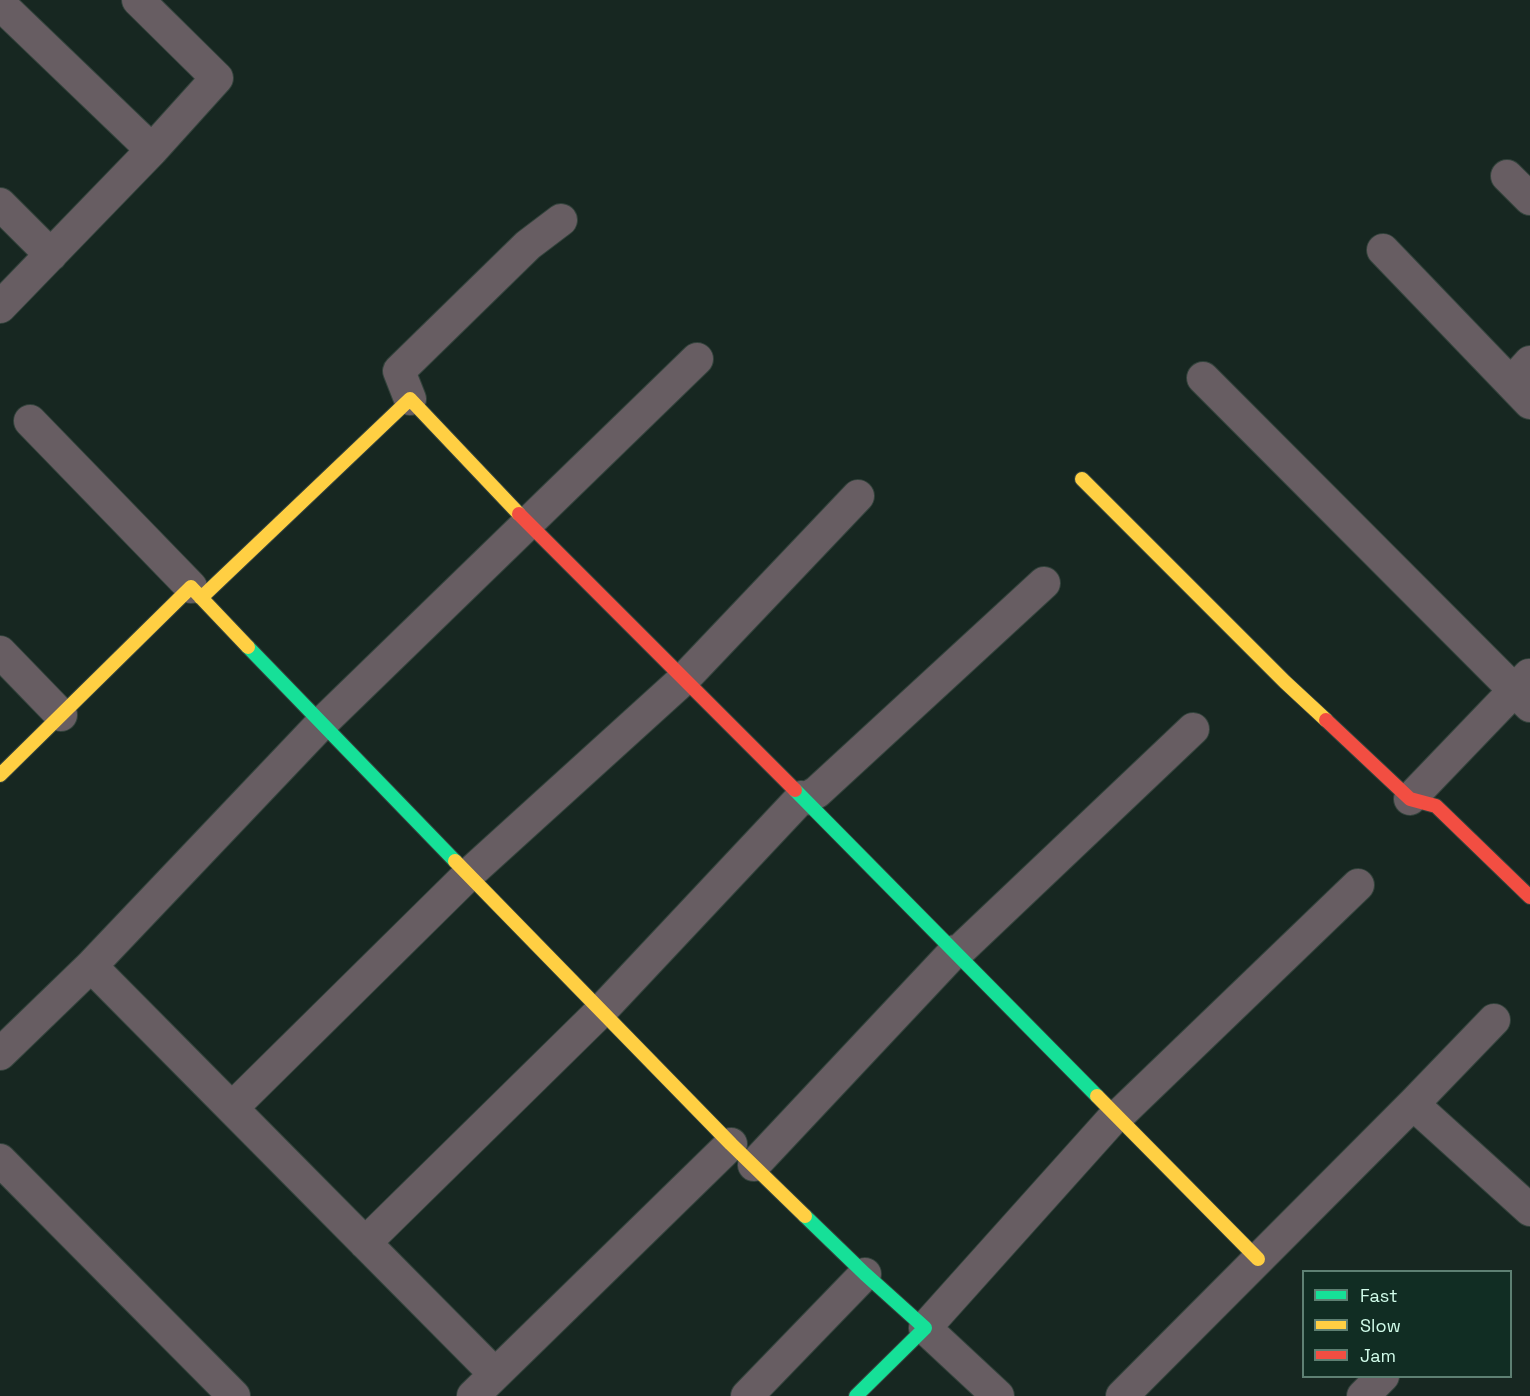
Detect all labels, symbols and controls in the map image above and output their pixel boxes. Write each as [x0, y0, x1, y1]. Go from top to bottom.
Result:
legend [1302, 1270, 1512, 1378]
text: Fast [1360, 1284, 1397, 1307]
text: Slow [1360, 1314, 1401, 1337]
text: Jam [1360, 1344, 1396, 1367]

